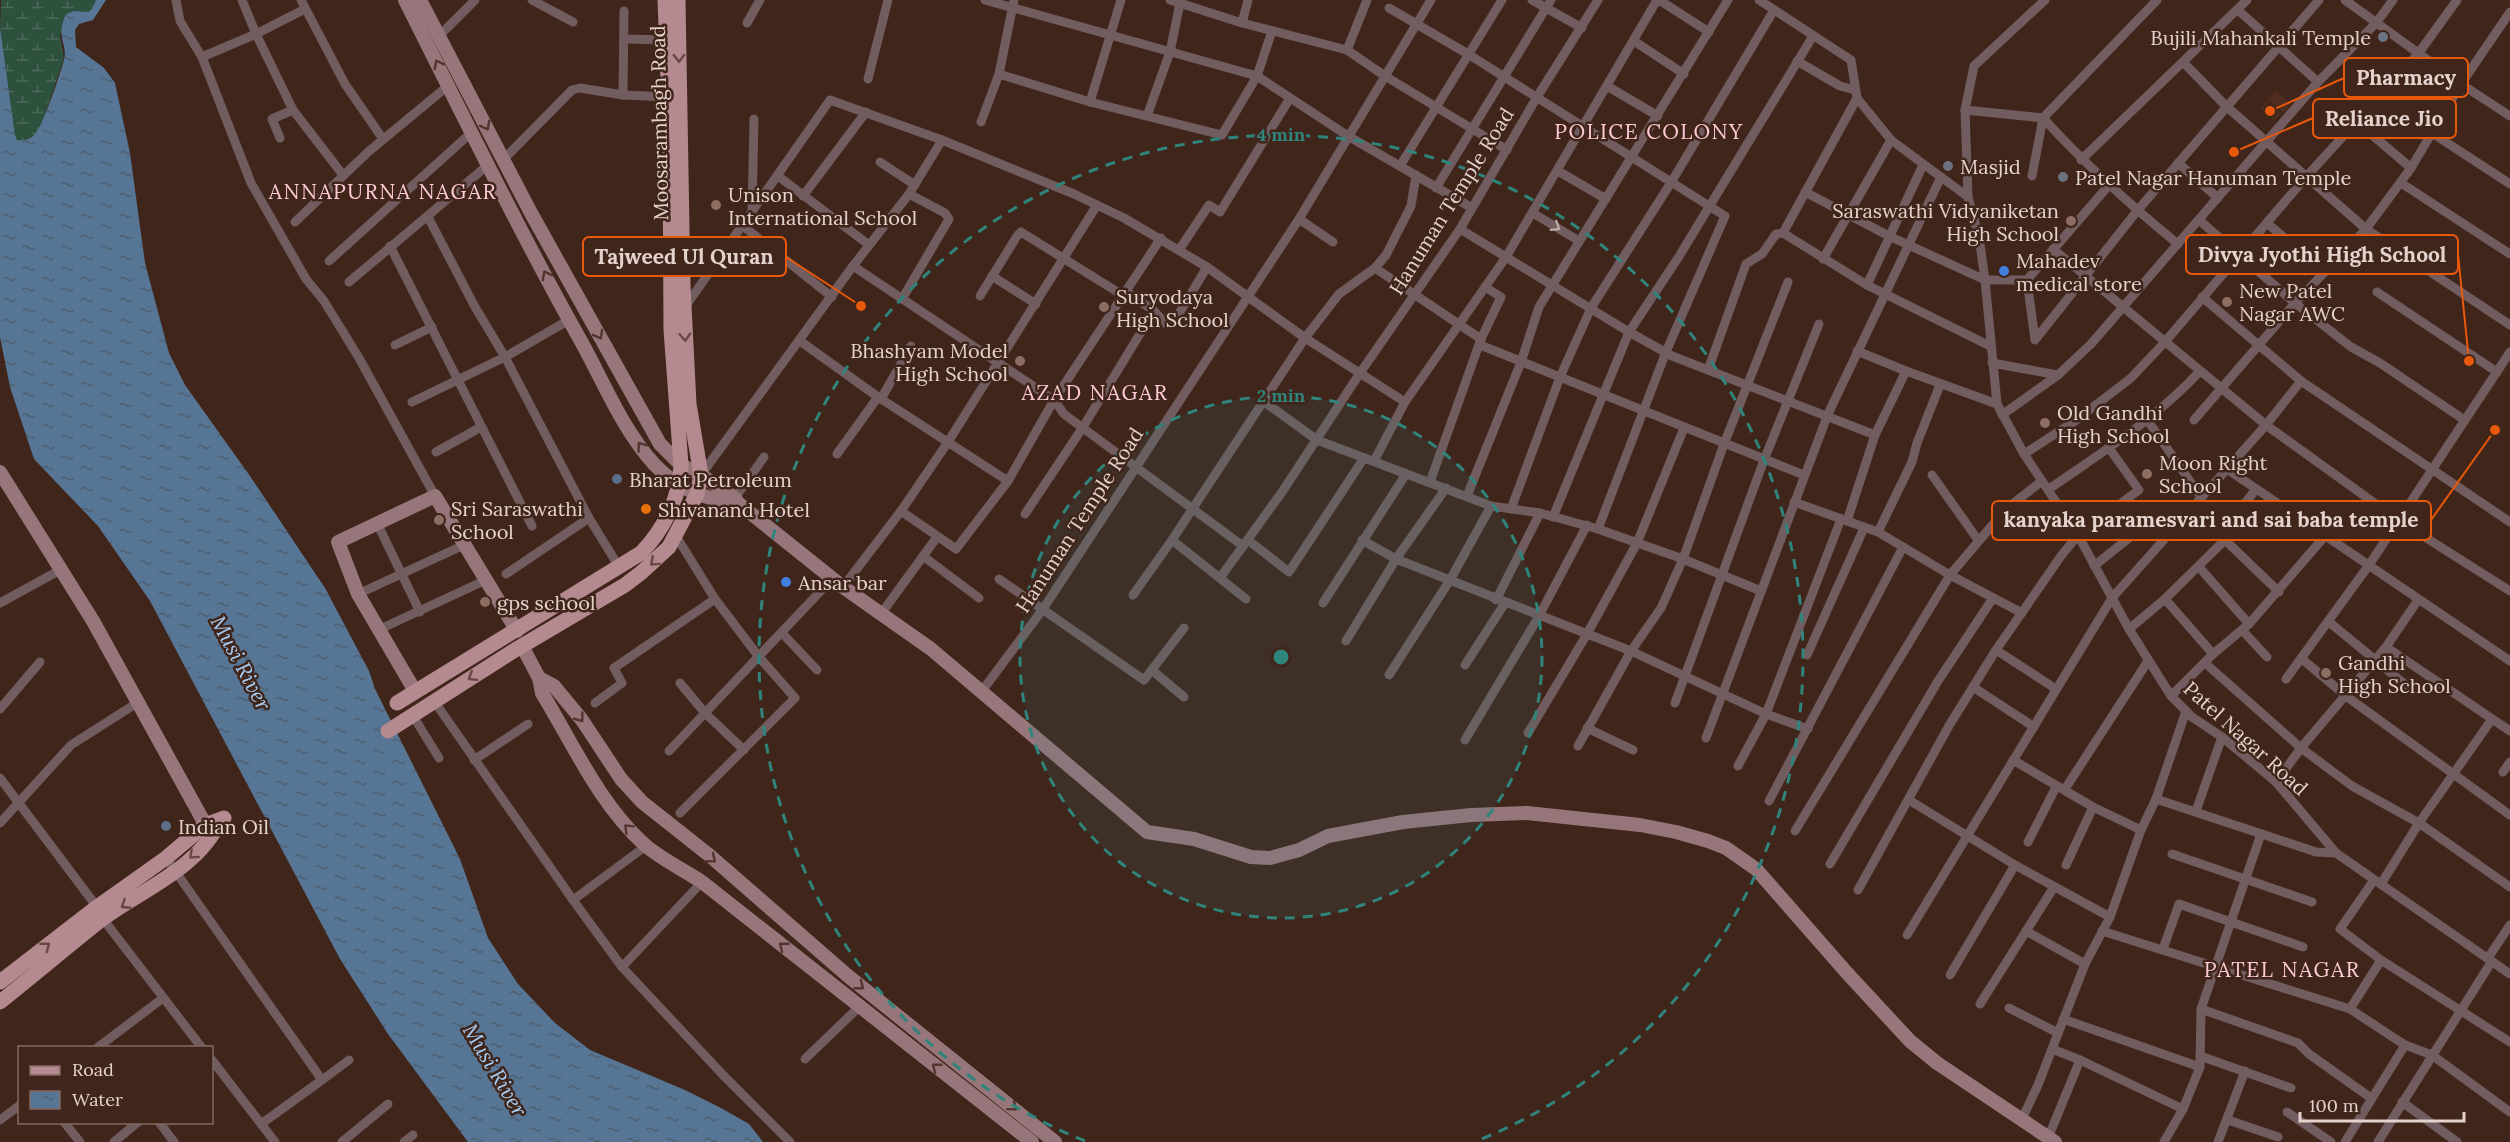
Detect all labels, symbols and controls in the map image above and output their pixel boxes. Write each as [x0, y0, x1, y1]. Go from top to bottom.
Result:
street label: Moosarambagh Road [645, 25, 673, 221]
place label: Bujili Mahankali Temple [2150, 25, 2371, 50]
marker: Bujili Mahankali Temple [2376, 30, 2390, 44]
one-way arrow [673, 54, 685, 63]
callout: Pharmacy [2344, 58, 2468, 97]
one-way arrow [434, 60, 445, 71]
text: Pharmacy [2356, 64, 2457, 91]
callout: Reliance Jio [2313, 99, 2456, 138]
street label: Hanuman Temple Road [1383, 103, 1519, 299]
text: Reliance Jio [2325, 105, 2443, 132]
district label: POLICE COLONY [1554, 118, 1744, 145]
one-way arrow [479, 120, 490, 130]
text: 4 min [1257, 123, 1306, 146]
place label: Masjid [1960, 154, 2021, 179]
marker: Masjid [1941, 159, 1955, 173]
place label: Patel Nagar Hanuman Temple [2075, 165, 2352, 190]
marker: Patel Nagar Hanuman Temple [2056, 170, 2070, 184]
district label: ANNAPURNA NAGAR [268, 178, 497, 205]
place label: Unison International School [728, 182, 917, 230]
marker: Unison International School [709, 198, 723, 212]
place label: Saraswathi Vidyaniketan High School [1832, 198, 2059, 246]
marker: Saraswathi Vidyaniketan High School [2064, 214, 2078, 228]
one-way arrow [1550, 219, 1560, 231]
callout: Divya Jyothi High School [2186, 235, 2458, 274]
callout: Tajweed Ul Quran [583, 237, 786, 276]
text: Divya Jyothi High School [2198, 241, 2447, 268]
text: Tajweed Ul Quran [594, 243, 774, 270]
place label: Mahadev medical store [2016, 248, 2142, 296]
marker: Mahadev medical store [1997, 264, 2011, 278]
one-way arrow [541, 271, 553, 282]
place label: New Patel Nagar AWC [2239, 278, 2345, 326]
place label: Suryodaya High School [1116, 284, 1229, 332]
marker: New Patel Nagar AWC [2220, 295, 2234, 309]
marker: Suryodaya High School [1097, 300, 1111, 314]
one-way arrow [592, 328, 603, 339]
one-way arrow [679, 333, 692, 342]
place label: Bhashyam Model High School [850, 338, 1008, 386]
marker: Bhashyam Model High School [1013, 354, 1027, 368]
district label: AZAD NAGAR [1021, 379, 1168, 406]
text: 2 min [1257, 384, 1306, 407]
place label: Old Gandhi High School [2057, 400, 2170, 448]
marker: Old Gandhi High School [2038, 416, 2052, 430]
street label: Hanuman Temple Road [1010, 423, 1148, 617]
one-way arrow [637, 441, 648, 452]
place label: Moon Right School [2159, 450, 2268, 498]
place label: Bharat Petroleum [629, 467, 792, 492]
marker: Moon Right School [2140, 467, 2154, 481]
marker: Bharat Petroleum [610, 472, 624, 486]
place label: Sri Saraswathi School [451, 496, 583, 544]
place label: Shivanand Hotel [658, 497, 810, 522]
callout: kanyaka paramesvari and sai baba temple [1992, 501, 2431, 540]
marker: Shivanand Hotel [639, 502, 653, 516]
text: kanyaka paramesvari and sai baba temple [2003, 506, 2419, 533]
marker: Sri Saraswathi School [432, 513, 446, 527]
one-way arrow [650, 555, 661, 566]
place label: Ansar bar [797, 570, 887, 595]
marker: Ansar bar [779, 575, 793, 589]
place label: gps school [497, 590, 595, 615]
marker: gps school [478, 595, 492, 609]
water label: Musi River [205, 611, 277, 715]
centre of rings [1271, 647, 1291, 667]
place label: Gandhi High School [2338, 650, 2451, 698]
marker: Gandhi High School [2319, 666, 2333, 680]
one-way arrow [468, 670, 478, 682]
street label: Patel Nagar Road [2179, 676, 2313, 800]
one-way arrow [573, 712, 584, 723]
place label: Indian Oil [178, 814, 269, 839]
marker: Indian Oil [159, 819, 173, 833]
one-way arrow [625, 825, 636, 836]
one-way arrow [189, 848, 200, 859]
one-way arrow [705, 851, 716, 862]
one-way arrow [120, 897, 131, 908]
one-way arrow [779, 942, 790, 953]
one-way arrow [39, 943, 50, 954]
district label: PATEL NAGAR [2204, 956, 2360, 983]
one-way arrow [854, 978, 865, 989]
water label: Musi River [457, 1019, 533, 1122]
legend [18, 1046, 213, 1124]
text: Road [72, 1058, 114, 1081]
one-way arrow [932, 1063, 943, 1074]
scale bar [2300, 1085, 2464, 1123]
text: Water [72, 1088, 123, 1111]
text: 100 m [2309, 1094, 2359, 1117]
one-way arrow [1006, 1099, 1017, 1110]

